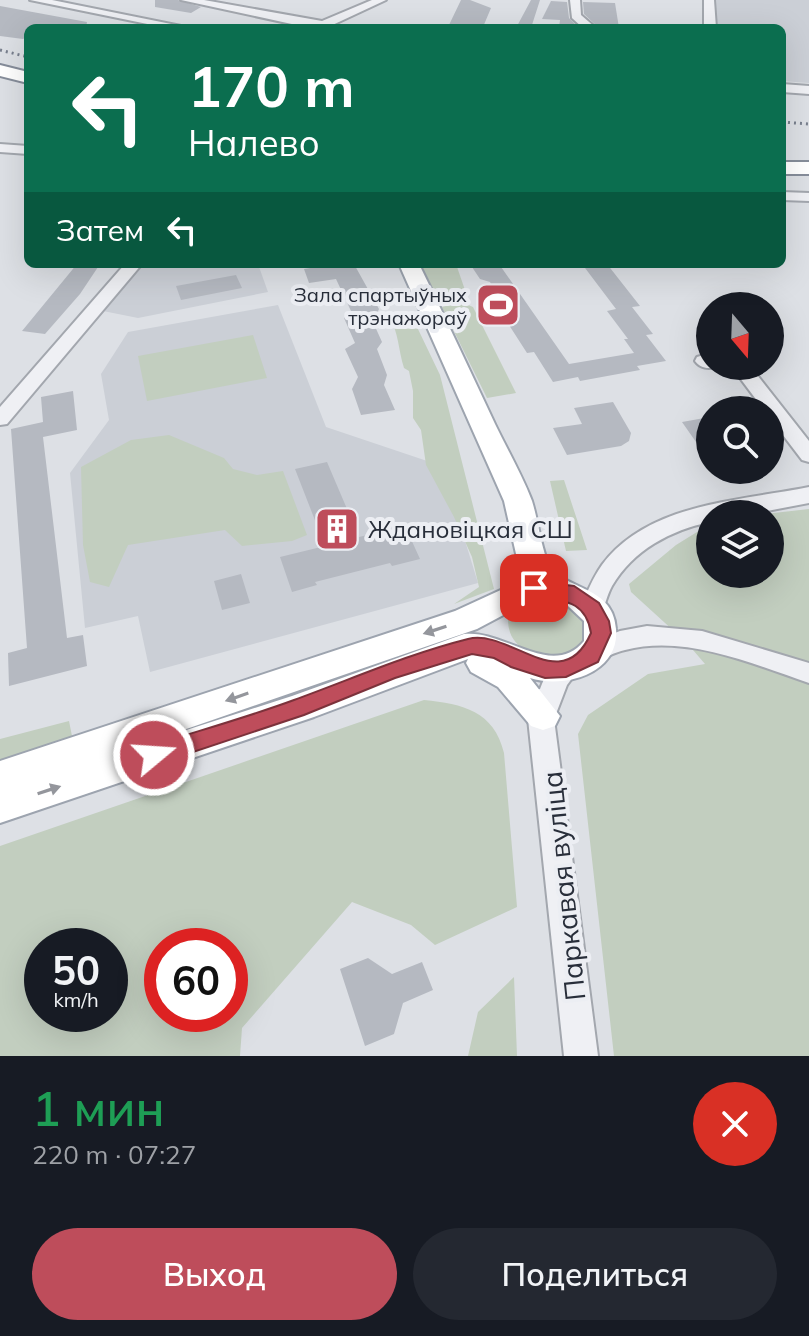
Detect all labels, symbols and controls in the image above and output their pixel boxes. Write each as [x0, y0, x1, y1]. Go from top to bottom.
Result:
text: 170 m [188, 51, 355, 121]
icon: left [56, 56, 160, 160]
text: Налево [188, 120, 320, 165]
icon: left [160, 208, 204, 252]
text: Затем [56, 211, 144, 249]
sports icon: Зала спартыўных трэнажораў [474, 281, 522, 329]
place label: Зала спартыўных трэнажораў [294, 282, 467, 330]
north arrow [696, 292, 784, 380]
map controls [696, 292, 784, 588]
button: search [696, 396, 784, 484]
button: layers [696, 500, 784, 588]
building icon: Ждановіцкая СШ [313, 505, 361, 553]
place label: Ждановіцкая СШ [368, 514, 573, 544]
pin [500, 554, 568, 622]
icon: arrive [512, 566, 556, 610]
one-way arrow [423, 624, 447, 637]
one-way arrow [224, 692, 248, 704]
position arrow [112, 713, 196, 797]
street label: Паркавая вуліца [534, 769, 592, 1003]
one-way arrow [37, 783, 61, 795]
speed limit sign: 60 [144, 928, 248, 1032]
text: 50 [52, 945, 100, 995]
text: km/h [53, 987, 99, 1012]
text: 1 мин [32, 1078, 165, 1138]
button: close [693, 1082, 777, 1166]
text: 220 m · 07:27 [32, 1138, 196, 1171]
button: Выход [32, 1228, 397, 1320]
button: Поделиться [413, 1228, 777, 1320]

